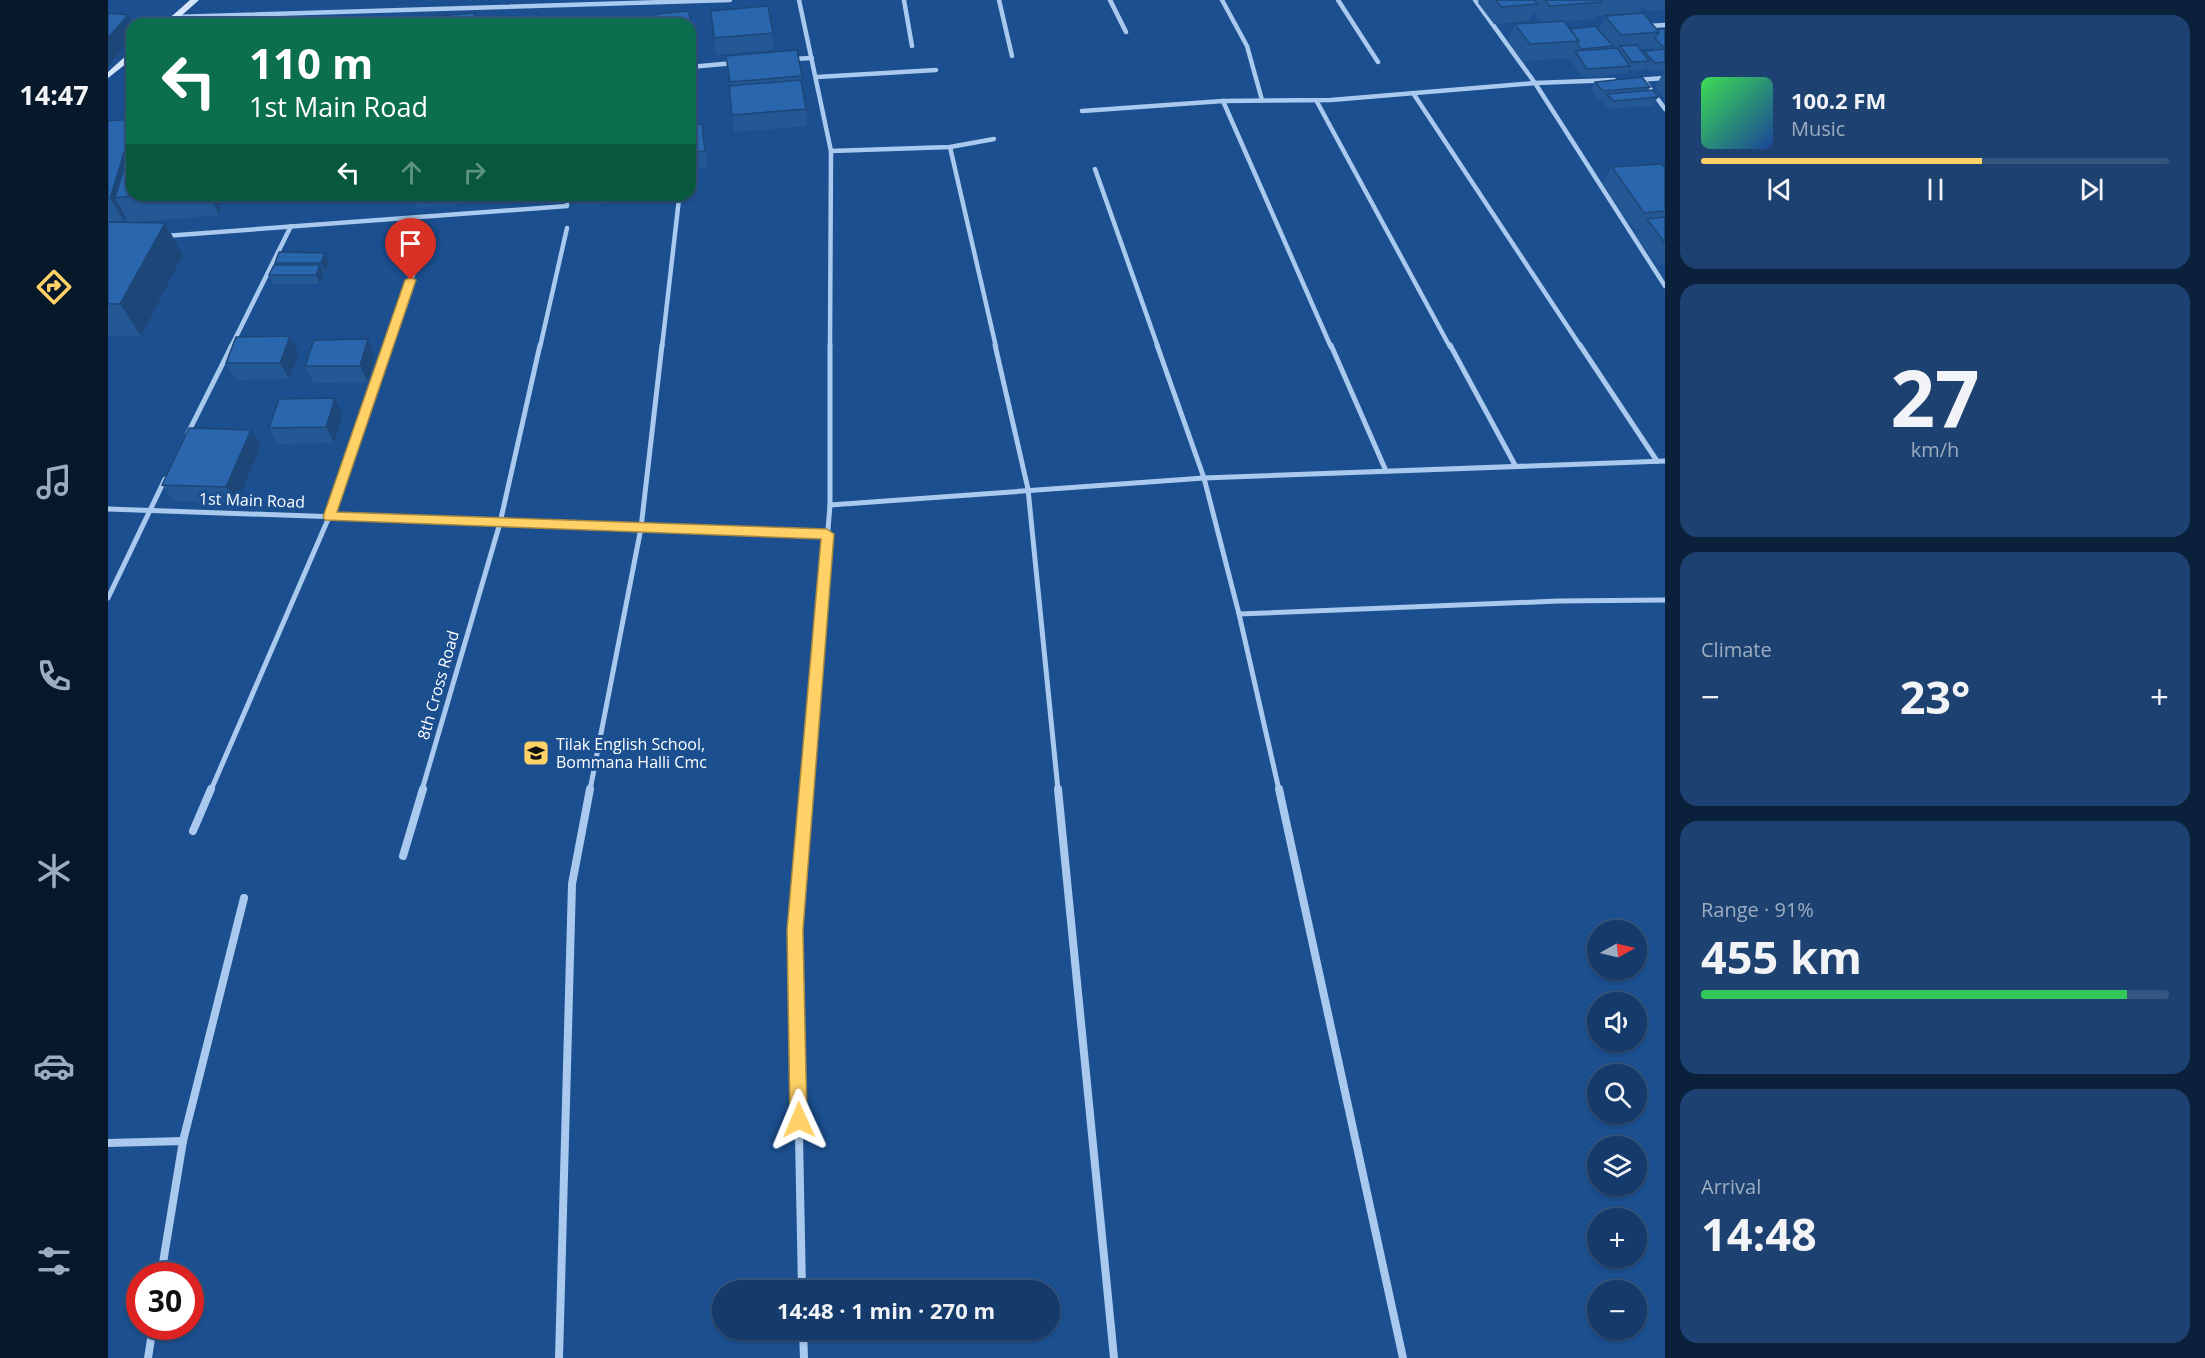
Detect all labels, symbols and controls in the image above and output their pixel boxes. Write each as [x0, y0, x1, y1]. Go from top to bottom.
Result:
text: 110 m [249, 34, 373, 91]
icon: left [150, 42, 228, 120]
text: 14:47 [19, 76, 89, 113]
text: 100.2 FM [1791, 85, 1886, 115]
text: 1st Main Road [249, 88, 428, 125]
text: Music [1791, 115, 1845, 142]
icon: left [332, 156, 365, 189]
icon: ahead [395, 156, 428, 189]
icon: right [458, 156, 491, 189]
icon: previous [1763, 173, 1796, 206]
icon: pause [1919, 173, 1952, 206]
icon: next [2075, 173, 2108, 206]
pin [385, 218, 436, 280]
icon: arrive [394, 227, 427, 260]
icon: directions [33, 266, 75, 308]
text: 27 [1890, 344, 1980, 450]
text: km/h [1911, 436, 1959, 463]
icon: music [33, 461, 75, 503]
street label: 1st Main Road [199, 487, 305, 513]
street label: 8th Cross Road [412, 628, 464, 742]
text: Climate [1701, 636, 1772, 663]
icon: phone [33, 655, 75, 697]
text: 23° [1900, 666, 1970, 727]
text: − [1701, 674, 1720, 719]
text: + [2150, 674, 2169, 719]
place label: Tilak English School, Bommana Halli Cmc [556, 733, 707, 773]
school or university icon: Tilak English School, Bommana Halli Cmc [521, 738, 551, 768]
icon: climate [33, 850, 75, 892]
text: Range · 91% [1701, 896, 1814, 923]
north arrow [1587, 920, 1647, 980]
map controls [1587, 920, 1647, 1340]
text: 455 km [1701, 926, 1862, 987]
button: sound [1587, 992, 1647, 1052]
icon: car [33, 1045, 75, 1087]
button: search [1587, 1064, 1647, 1124]
position arrow [767, 1088, 831, 1152]
button: layers [1587, 1136, 1647, 1196]
text: Arrival [1701, 1173, 1761, 1200]
text: 14:48 [1701, 1203, 1817, 1264]
button: + [1587, 1208, 1647, 1268]
icon: filters [33, 1240, 75, 1282]
speed limit sign: 30 [126, 1262, 204, 1340]
button: − [1587, 1280, 1647, 1340]
text: 14:48 · 1 min · 270 m [777, 1295, 995, 1325]

